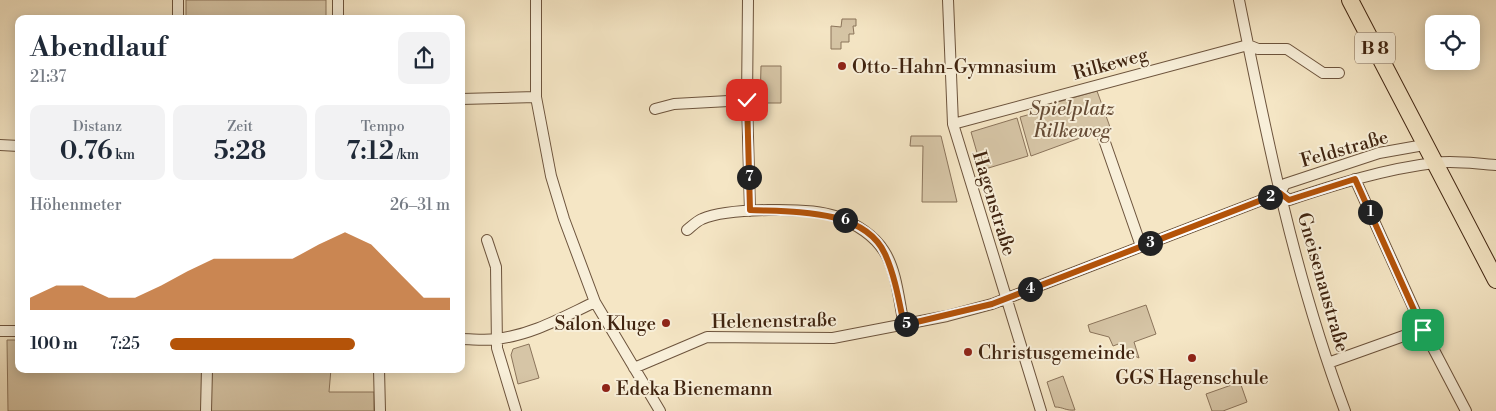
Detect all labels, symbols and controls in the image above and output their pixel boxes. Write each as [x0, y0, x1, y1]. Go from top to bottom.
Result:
map controls [1425, 15, 1480, 70]
button: locate [1425, 15, 1480, 70]
text: Abendlauf [30, 30, 167, 65]
button: share [398, 32, 450, 84]
road number: B 8 [1355, 32, 1395, 64]
street label: Rilkeweg [1070, 42, 1151, 85]
place label: Otto-Hahn-Gymnasium [852, 55, 1057, 79]
marker: Otto-Hahn-Gymnasium [836, 60, 848, 72]
text: 21:37 [30, 67, 66, 87]
pin [726, 79, 768, 121]
icon: check [733, 86, 761, 114]
park label: Spielplatz Rilkeweg [1029, 97, 1115, 143]
text: Distanz [73, 118, 122, 136]
text: Zeit [227, 118, 253, 136]
text: Tempo [361, 118, 405, 136]
street label: Feldstraße [1298, 125, 1391, 173]
text: 0.76 [60, 136, 112, 167]
text: 5:28 [214, 136, 266, 167]
text: 7:12 [346, 136, 394, 167]
text: km [112, 146, 135, 164]
text: /km [394, 146, 419, 164]
street label: Hagenstraße [967, 148, 1021, 259]
pin: 7 [736, 164, 762, 190]
text: 7 [745, 168, 754, 186]
pin: 2 [1258, 184, 1282, 210]
text: 2 [1266, 188, 1275, 206]
text: Höhenmeter [30, 195, 122, 215]
text: 26–31 m [390, 195, 450, 215]
pin: 1 [1358, 200, 1382, 224]
text: 1 [1367, 203, 1374, 221]
pin: 6 [832, 208, 858, 232]
street label: Gneisenaustraße [1292, 210, 1354, 355]
text: 6 [841, 211, 850, 229]
pin: 3 [1138, 230, 1162, 256]
text: 3 [1146, 234, 1155, 252]
pin: 4 [1018, 276, 1042, 302]
text: 4 [1026, 280, 1035, 298]
street label: Helenenstraße [711, 308, 837, 334]
pin [1402, 309, 1444, 351]
place label: Salon Kluge [554, 312, 656, 336]
pin: 5 [894, 312, 918, 336]
text: 5 [902, 315, 911, 333]
icon: arrive [1409, 316, 1437, 344]
marker: Salon Kluge [660, 317, 672, 329]
text: 100 m [30, 334, 78, 354]
text: 7:25 [110, 334, 140, 354]
place label: Christusgemeinde [978, 341, 1135, 365]
marker: Christusgemeinde [962, 346, 974, 358]
marker: GGS Hagenschule [1186, 352, 1198, 364]
place label: GGS Hagenschule [1115, 366, 1269, 390]
place label: Edeka Bienemann [616, 377, 773, 401]
marker: Edeka Bienemann [600, 382, 612, 394]

